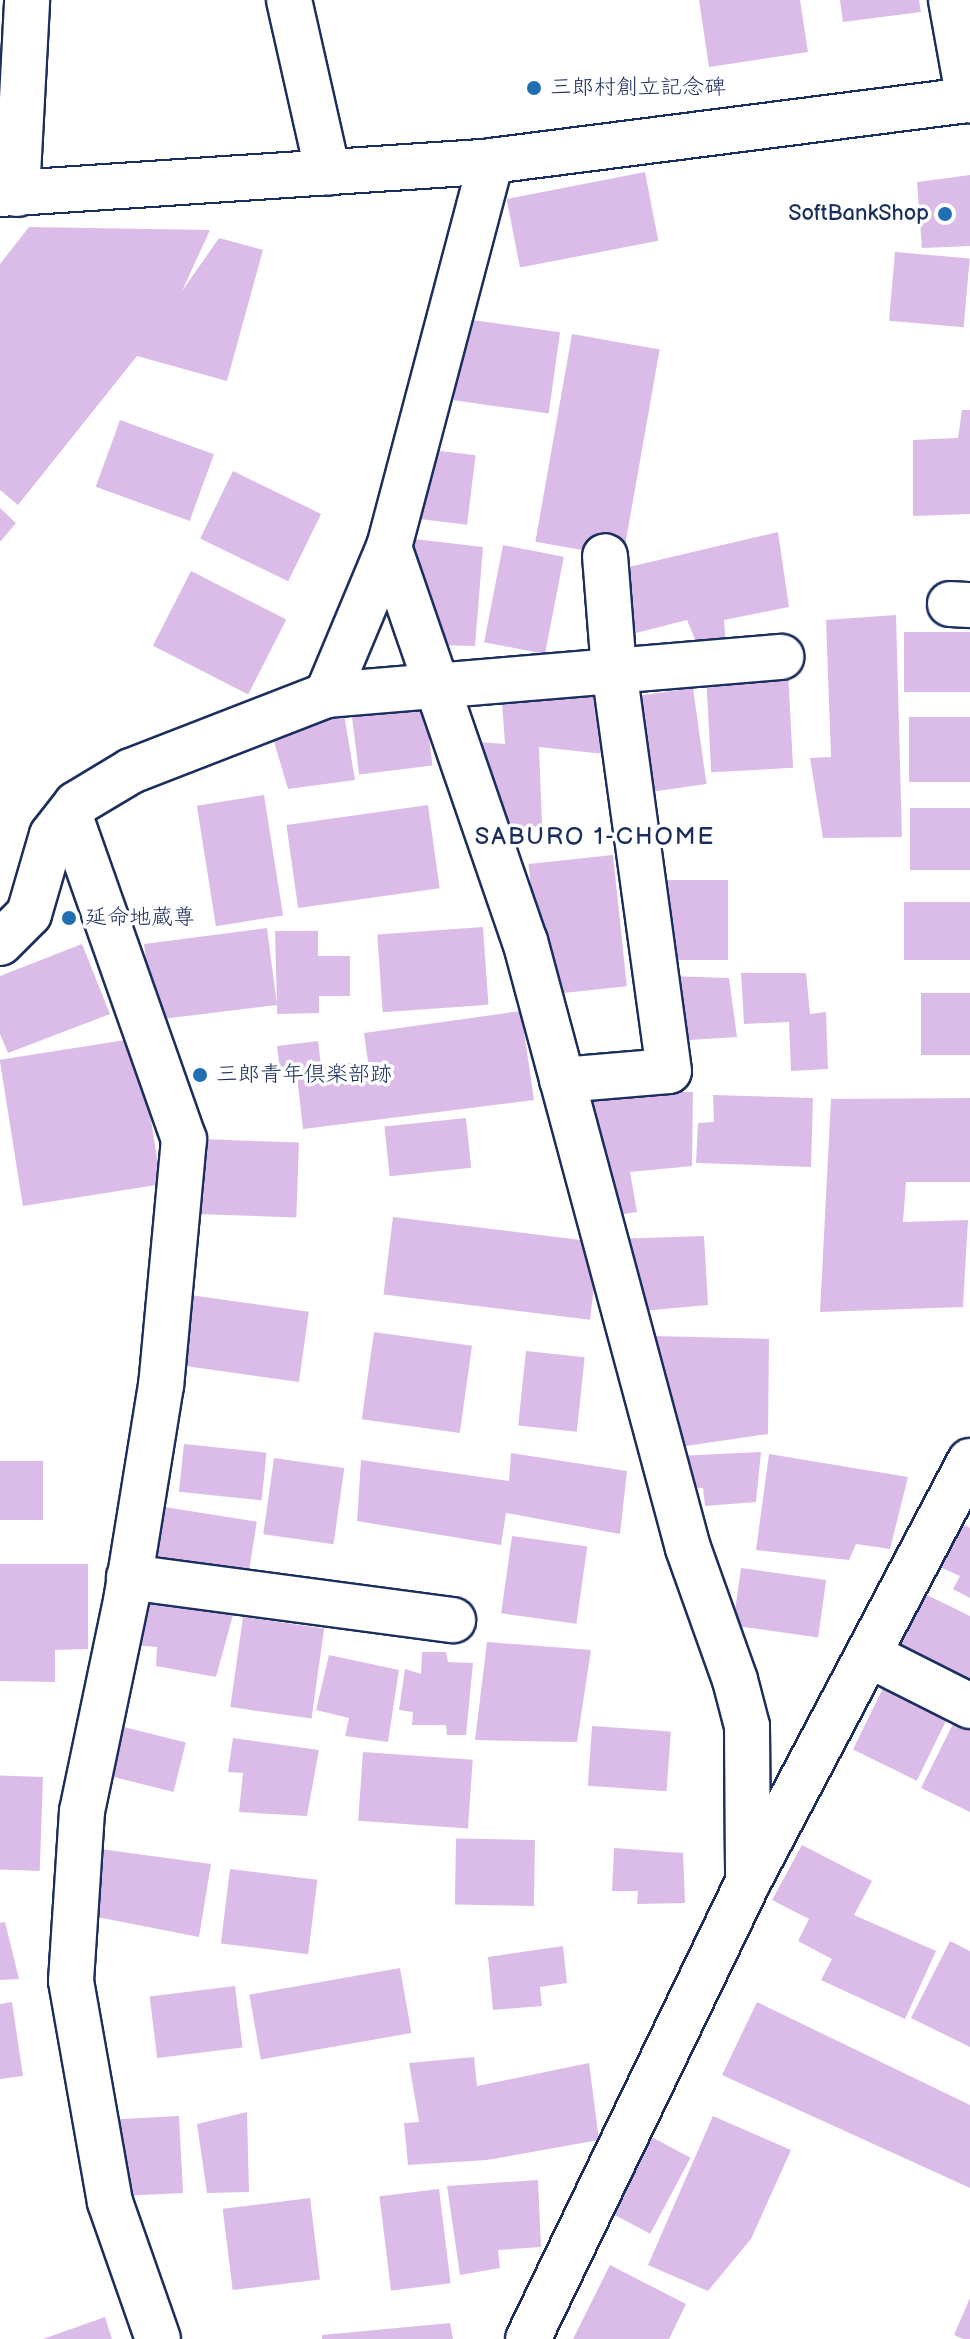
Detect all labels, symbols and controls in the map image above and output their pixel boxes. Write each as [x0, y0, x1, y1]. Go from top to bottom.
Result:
place label: 三郎村創立記念碑 [550, 75, 726, 101]
marker: 三郎村創立記念碑 [525, 79, 543, 97]
place label: SoftBankShop [788, 201, 929, 227]
marker: SoftBankShop [936, 205, 954, 223]
district label: SABURO 1-CHOME [475, 823, 715, 851]
place label: 延命地蔵尊 [85, 905, 195, 931]
marker: 延命地蔵尊 [60, 909, 78, 927]
place label: 三郎青年倶楽部跡 [216, 1062, 392, 1088]
marker: 三郎青年倶楽部跡 [191, 1066, 209, 1084]

